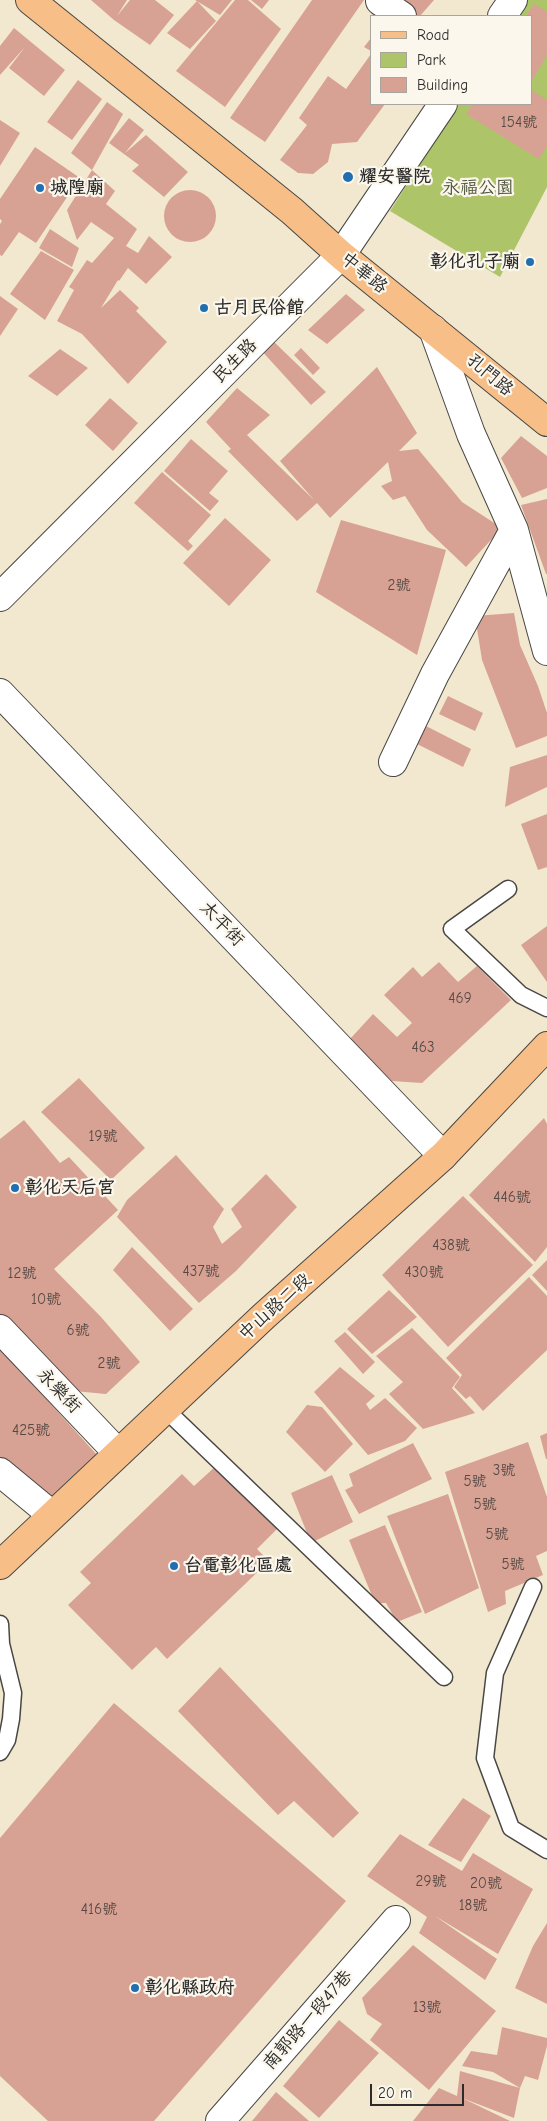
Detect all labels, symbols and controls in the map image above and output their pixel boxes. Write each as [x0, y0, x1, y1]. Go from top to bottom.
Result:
legend [370, 15, 532, 105]
text: Road [417, 26, 449, 44]
text: Park [417, 51, 446, 69]
text: Building [417, 76, 468, 94]
house number: 154號 [501, 114, 537, 132]
place label: 耀安醫院 [359, 166, 431, 188]
marker: 耀安醫院 [341, 170, 355, 184]
place label: 城隍廟 [50, 177, 104, 199]
park label: 永福公園 [442, 177, 514, 199]
marker: 城隍廟 [34, 182, 46, 194]
street label: 中華路 [336, 248, 392, 298]
place label: 彰化孔子廟 [430, 251, 520, 273]
marker: 彰化孔子廟 [524, 256, 536, 268]
place label: 古月民俗館 [214, 297, 304, 319]
marker: 古月民俗館 [198, 302, 210, 314]
street label: 民生路 [208, 334, 262, 388]
street label: 孔門路 [462, 349, 518, 401]
house number: 2號 [388, 577, 410, 595]
street label: 太平街 [195, 897, 249, 951]
house number: 469 [448, 990, 472, 1008]
house number: 463 [412, 1039, 434, 1057]
house number: 19號 [89, 1128, 117, 1146]
place label: 彰化天后宮 [25, 1177, 115, 1199]
marker: 彰化天后宮 [9, 1182, 21, 1194]
house number: 446號 [493, 1189, 531, 1207]
house number: 438號 [432, 1237, 470, 1255]
house number: 437號 [183, 1263, 219, 1281]
house number: 430號 [405, 1264, 443, 1282]
house number: 12號 [8, 1265, 36, 1283]
street label: 中山路二段 [234, 1269, 316, 1345]
house number: 10號 [31, 1291, 61, 1309]
house number: 6號 [66, 1322, 90, 1340]
house number: 2號 [98, 1355, 120, 1373]
street label: 永樂街 [32, 1364, 86, 1418]
house number: 425號 [12, 1422, 50, 1440]
house number: 3號 [493, 1462, 515, 1480]
house number: 5號 [463, 1473, 487, 1491]
house number: 5號 [473, 1496, 497, 1514]
house number: 5號 [485, 1526, 509, 1544]
place label: 台電彰化區處 [184, 1555, 292, 1577]
house number: 5號 [501, 1556, 525, 1574]
marker: 台電彰化區處 [168, 1560, 180, 1572]
house number: 29號 [416, 1873, 446, 1891]
house number: 20號 [470, 1875, 502, 1893]
house number: 18號 [459, 1897, 487, 1915]
house number: 416號 [81, 1901, 117, 1919]
street label: 南郭路一段47巷 [259, 1966, 357, 2074]
place label: 彰化縣政府 [145, 1977, 235, 1999]
marker: 彰化縣政府 [129, 1982, 141, 1994]
house number: 13號 [413, 1999, 441, 2017]
scale bar [372, 2074, 466, 2106]
text: 20 m [378, 2084, 412, 2102]

